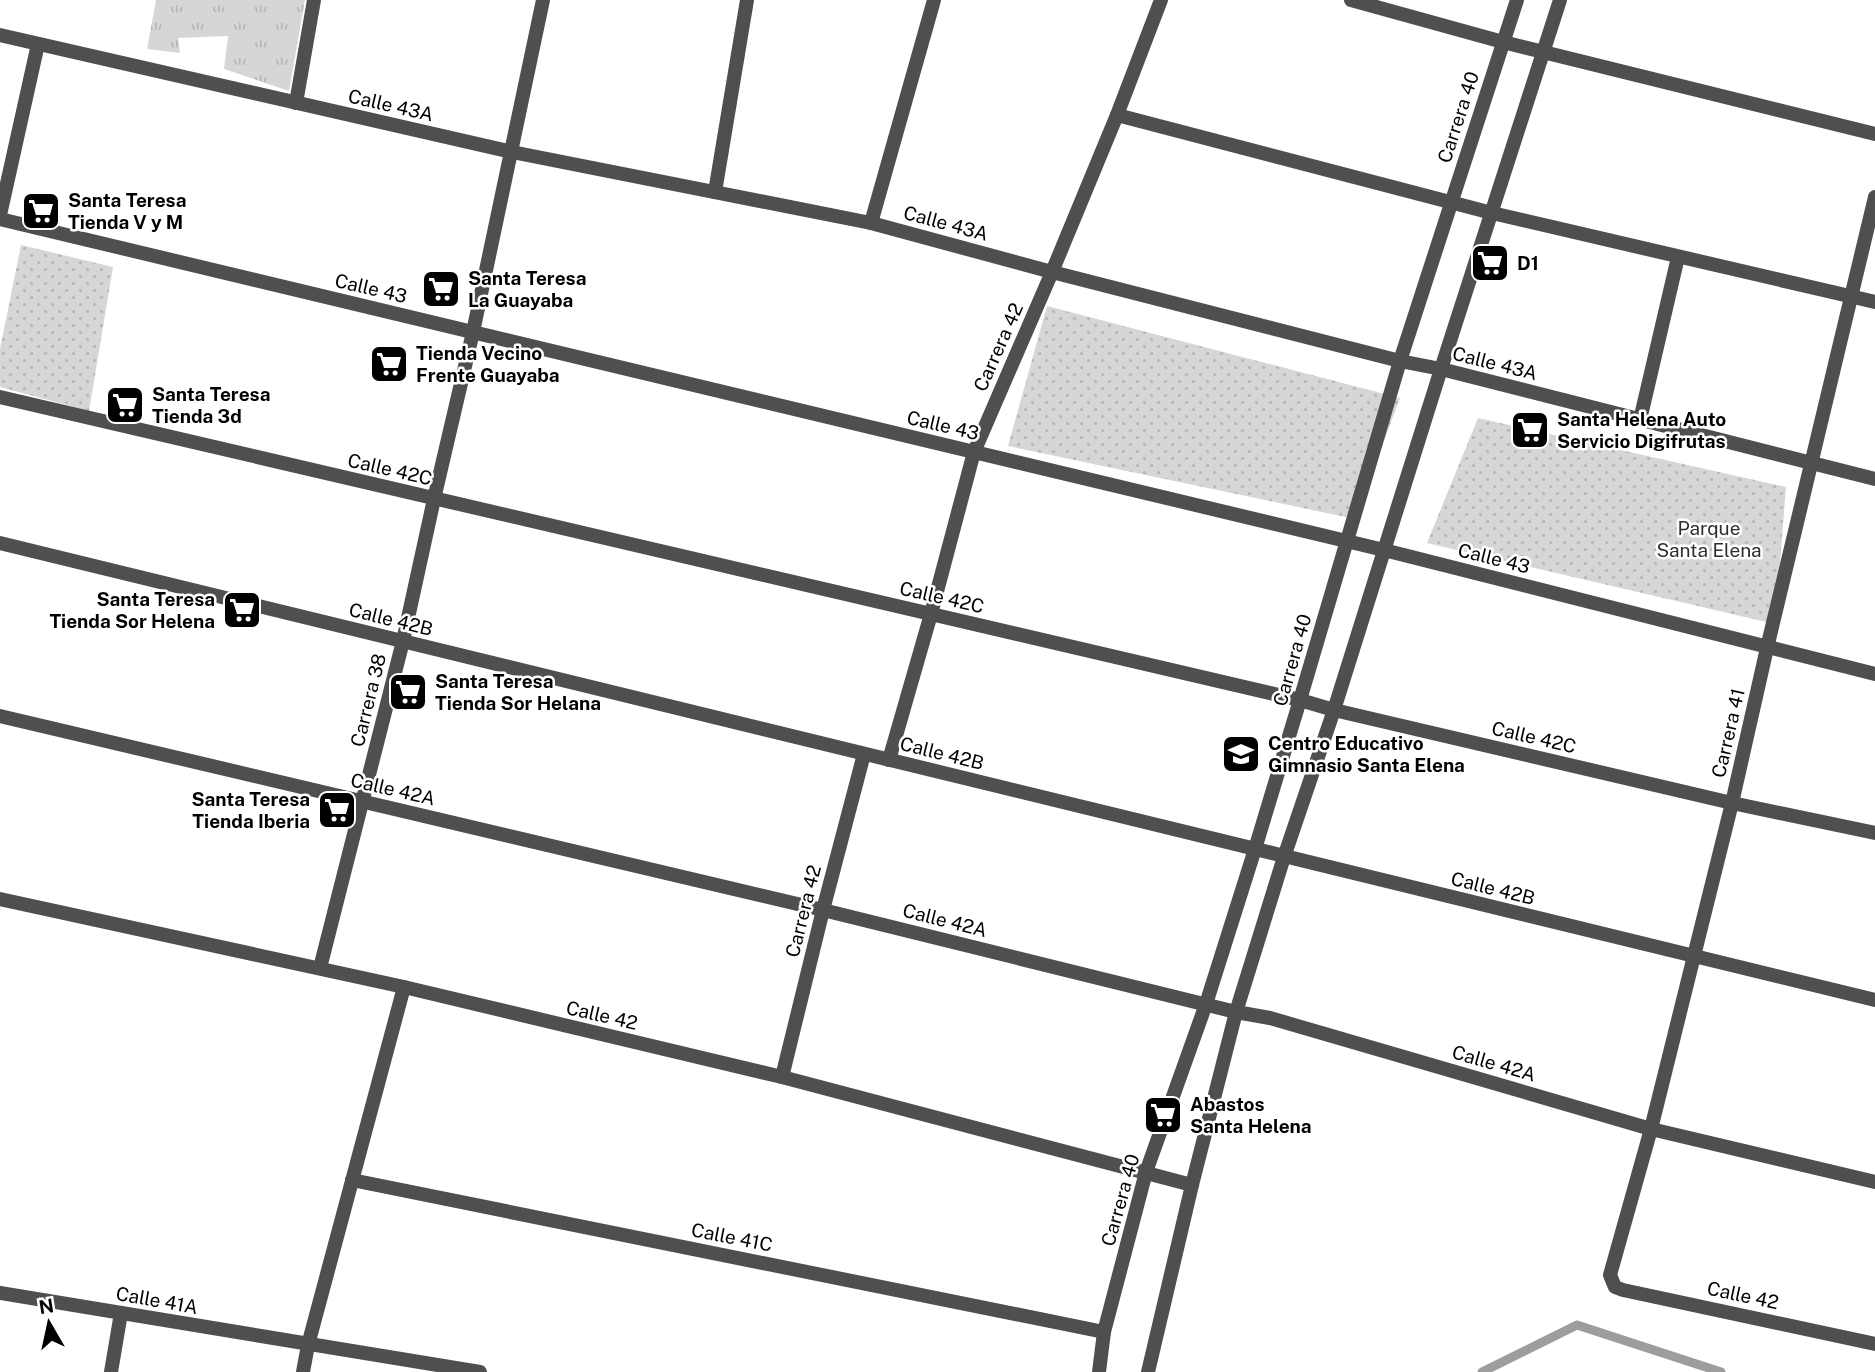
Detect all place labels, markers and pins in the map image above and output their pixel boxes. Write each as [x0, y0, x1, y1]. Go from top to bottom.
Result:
place label: Santa Teresa Tienda V y M [68, 189, 186, 233]
supermarket icon: Santa Teresa Tienda V y M [20, 190, 62, 232]
supermarket icon: D1 [1469, 242, 1511, 284]
place label: D1 [1517, 252, 1539, 274]
place label: Santa Teresa La Guayaba [468, 267, 586, 311]
supermarket icon: Santa Teresa La Guayaba [420, 268, 462, 310]
place label: Tienda Vecino Frente Guayaba [416, 342, 560, 386]
supermarket icon: Tienda Vecino Frente Guayaba [368, 343, 410, 385]
place label: Santa Teresa Tienda 3d [152, 383, 270, 427]
supermarket icon: Santa Teresa Tienda 3d [104, 384, 146, 426]
place label: Santa Helena Auto Servicio Digifrutas [1557, 408, 1726, 452]
supermarket icon: Santa Helena Auto Servicio Digifrutas [1509, 409, 1551, 451]
place label: Santa Teresa Tienda Sor Helena [49, 588, 215, 632]
supermarket icon: Santa Teresa Tienda Sor Helena [221, 589, 263, 631]
place label: Santa Teresa Tienda Sor Helana [435, 670, 601, 714]
supermarket icon: Santa Teresa Tienda Sor Helana [387, 671, 429, 713]
place label: Centro Educativo Gimnasio Santa Elena [1268, 732, 1465, 776]
school or university icon: Centro Educativo Gimnasio Santa Elena [1220, 733, 1262, 775]
place label: Santa Teresa Tienda Iberia [192, 788, 310, 832]
supermarket icon: Santa Teresa Tienda Iberia [316, 789, 358, 831]
place label: Abastos Santa Helena [1190, 1093, 1312, 1137]
supermarket icon: Abastos Santa Helena [1142, 1094, 1184, 1136]

